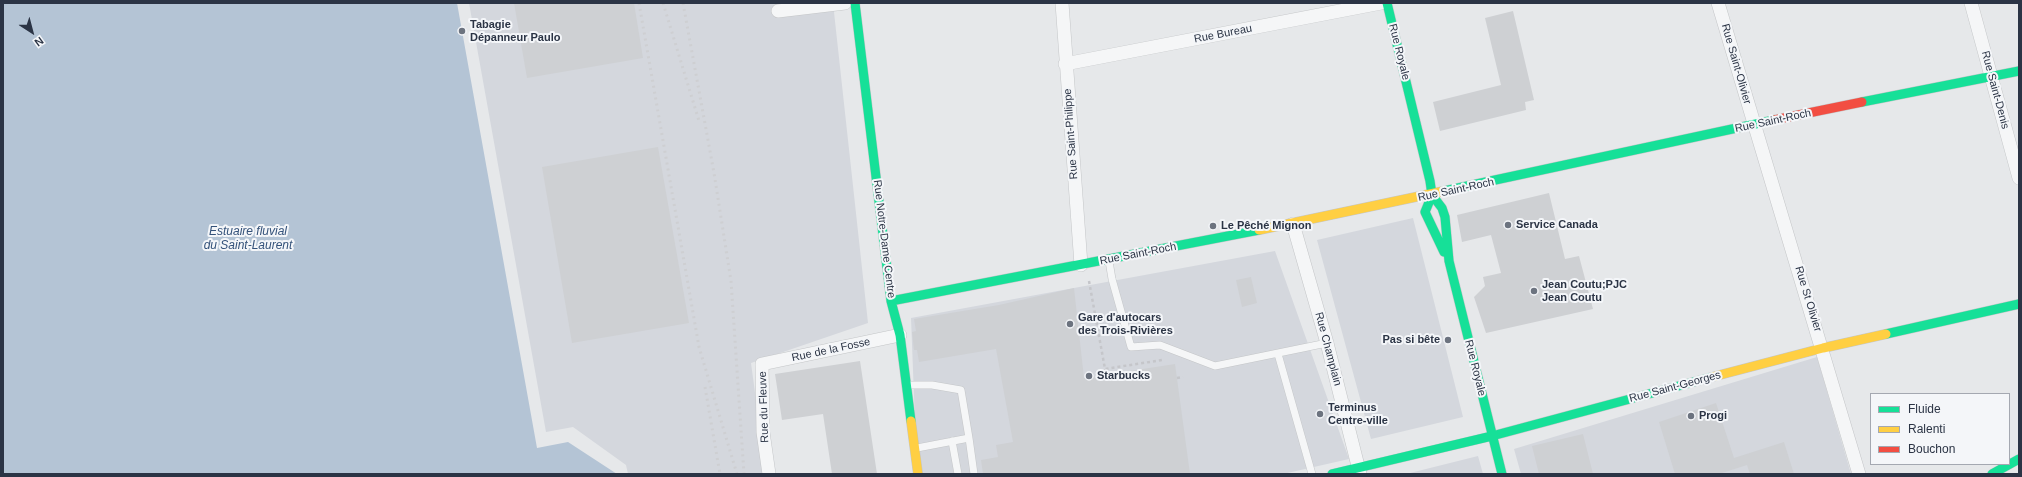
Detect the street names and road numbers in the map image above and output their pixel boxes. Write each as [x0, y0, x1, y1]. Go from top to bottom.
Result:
street label: Rue Bureau [1193, 22, 1253, 46]
street label: Rue Saint-Olivier [1718, 22, 1754, 106]
street label: Rue Royale [1386, 23, 1412, 81]
street label: Rue Saint-Denis [1978, 50, 2012, 130]
street label: Rue Saint-Philippe [1061, 88, 1081, 180]
street label: Rue Saint-Roch [1734, 106, 1812, 136]
street label: Rue Saint-Roch [1417, 175, 1495, 205]
street label: Rue Notre-Dame Centre [870, 179, 898, 299]
street label: Rue Saint-Roch [1099, 240, 1177, 268]
street label: Rue St Olivier [1792, 265, 1824, 333]
street label: Rue Champlain [1312, 311, 1344, 387]
street label: Rue de la Fosse [790, 335, 872, 365]
street label: Rue Royale [1462, 339, 1488, 397]
street label: Rue Saint-Georges [1628, 368, 1722, 406]
street label: Rue du Fleuve [756, 371, 772, 443]

